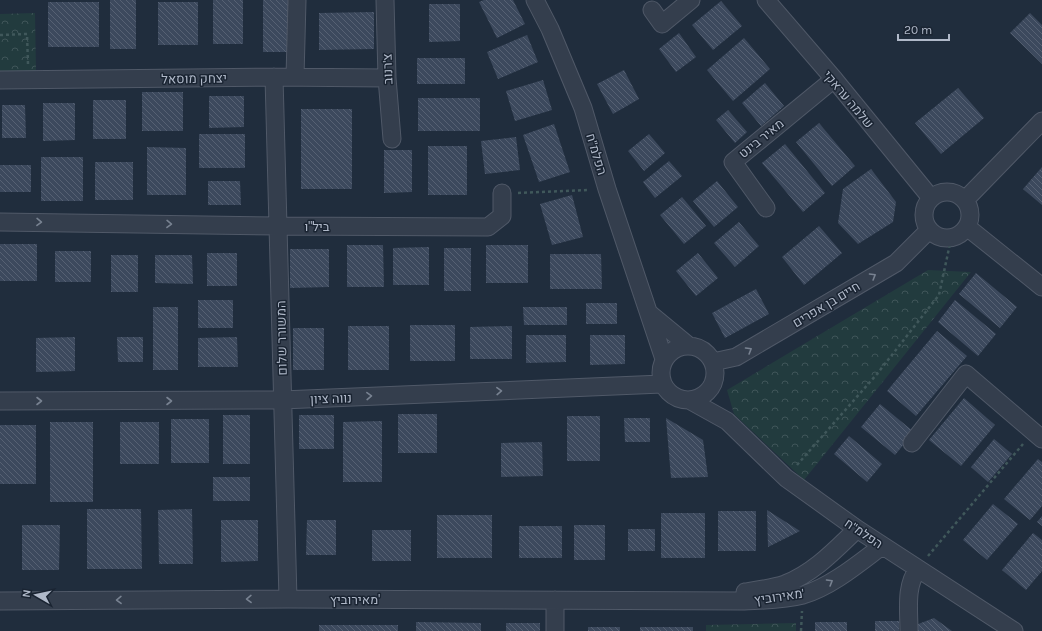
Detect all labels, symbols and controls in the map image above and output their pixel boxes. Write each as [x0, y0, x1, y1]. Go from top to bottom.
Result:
scale bar [898, 16, 949, 42]
text: 20 m [904, 23, 932, 37]
street label: צ'רנוב [379, 53, 396, 85]
street label: שלמה עראקי [820, 68, 877, 131]
street label: יצחק מוסאל [161, 70, 227, 87]
street label: מאיר בינט [736, 116, 787, 161]
street label: הפלמ"ח [583, 132, 610, 177]
one-way arrow [36, 218, 42, 227]
street label: ביל"ו [304, 219, 330, 234]
one-way arrow [166, 220, 172, 228]
one-way arrow [869, 274, 876, 281]
street label: חיים בן אפרים [790, 278, 863, 330]
street label: המשורר שלום [273, 300, 290, 376]
one-way arrow [745, 347, 752, 354]
one-way arrow [496, 387, 502, 395]
street label: נווה ציון [310, 390, 352, 407]
one-way arrow [366, 392, 372, 401]
one-way arrow [36, 397, 42, 405]
one-way arrow [166, 397, 172, 405]
street label: הפלמ"ח [842, 515, 886, 552]
north arrow [16, 575, 56, 615]
one-way arrow [826, 580, 833, 587]
street label: מאירוביץ' [753, 586, 805, 607]
text: N [20, 589, 34, 598]
street label: מאירוביץ' [330, 592, 380, 607]
one-way arrow [246, 595, 252, 603]
one-way arrow [116, 596, 122, 604]

